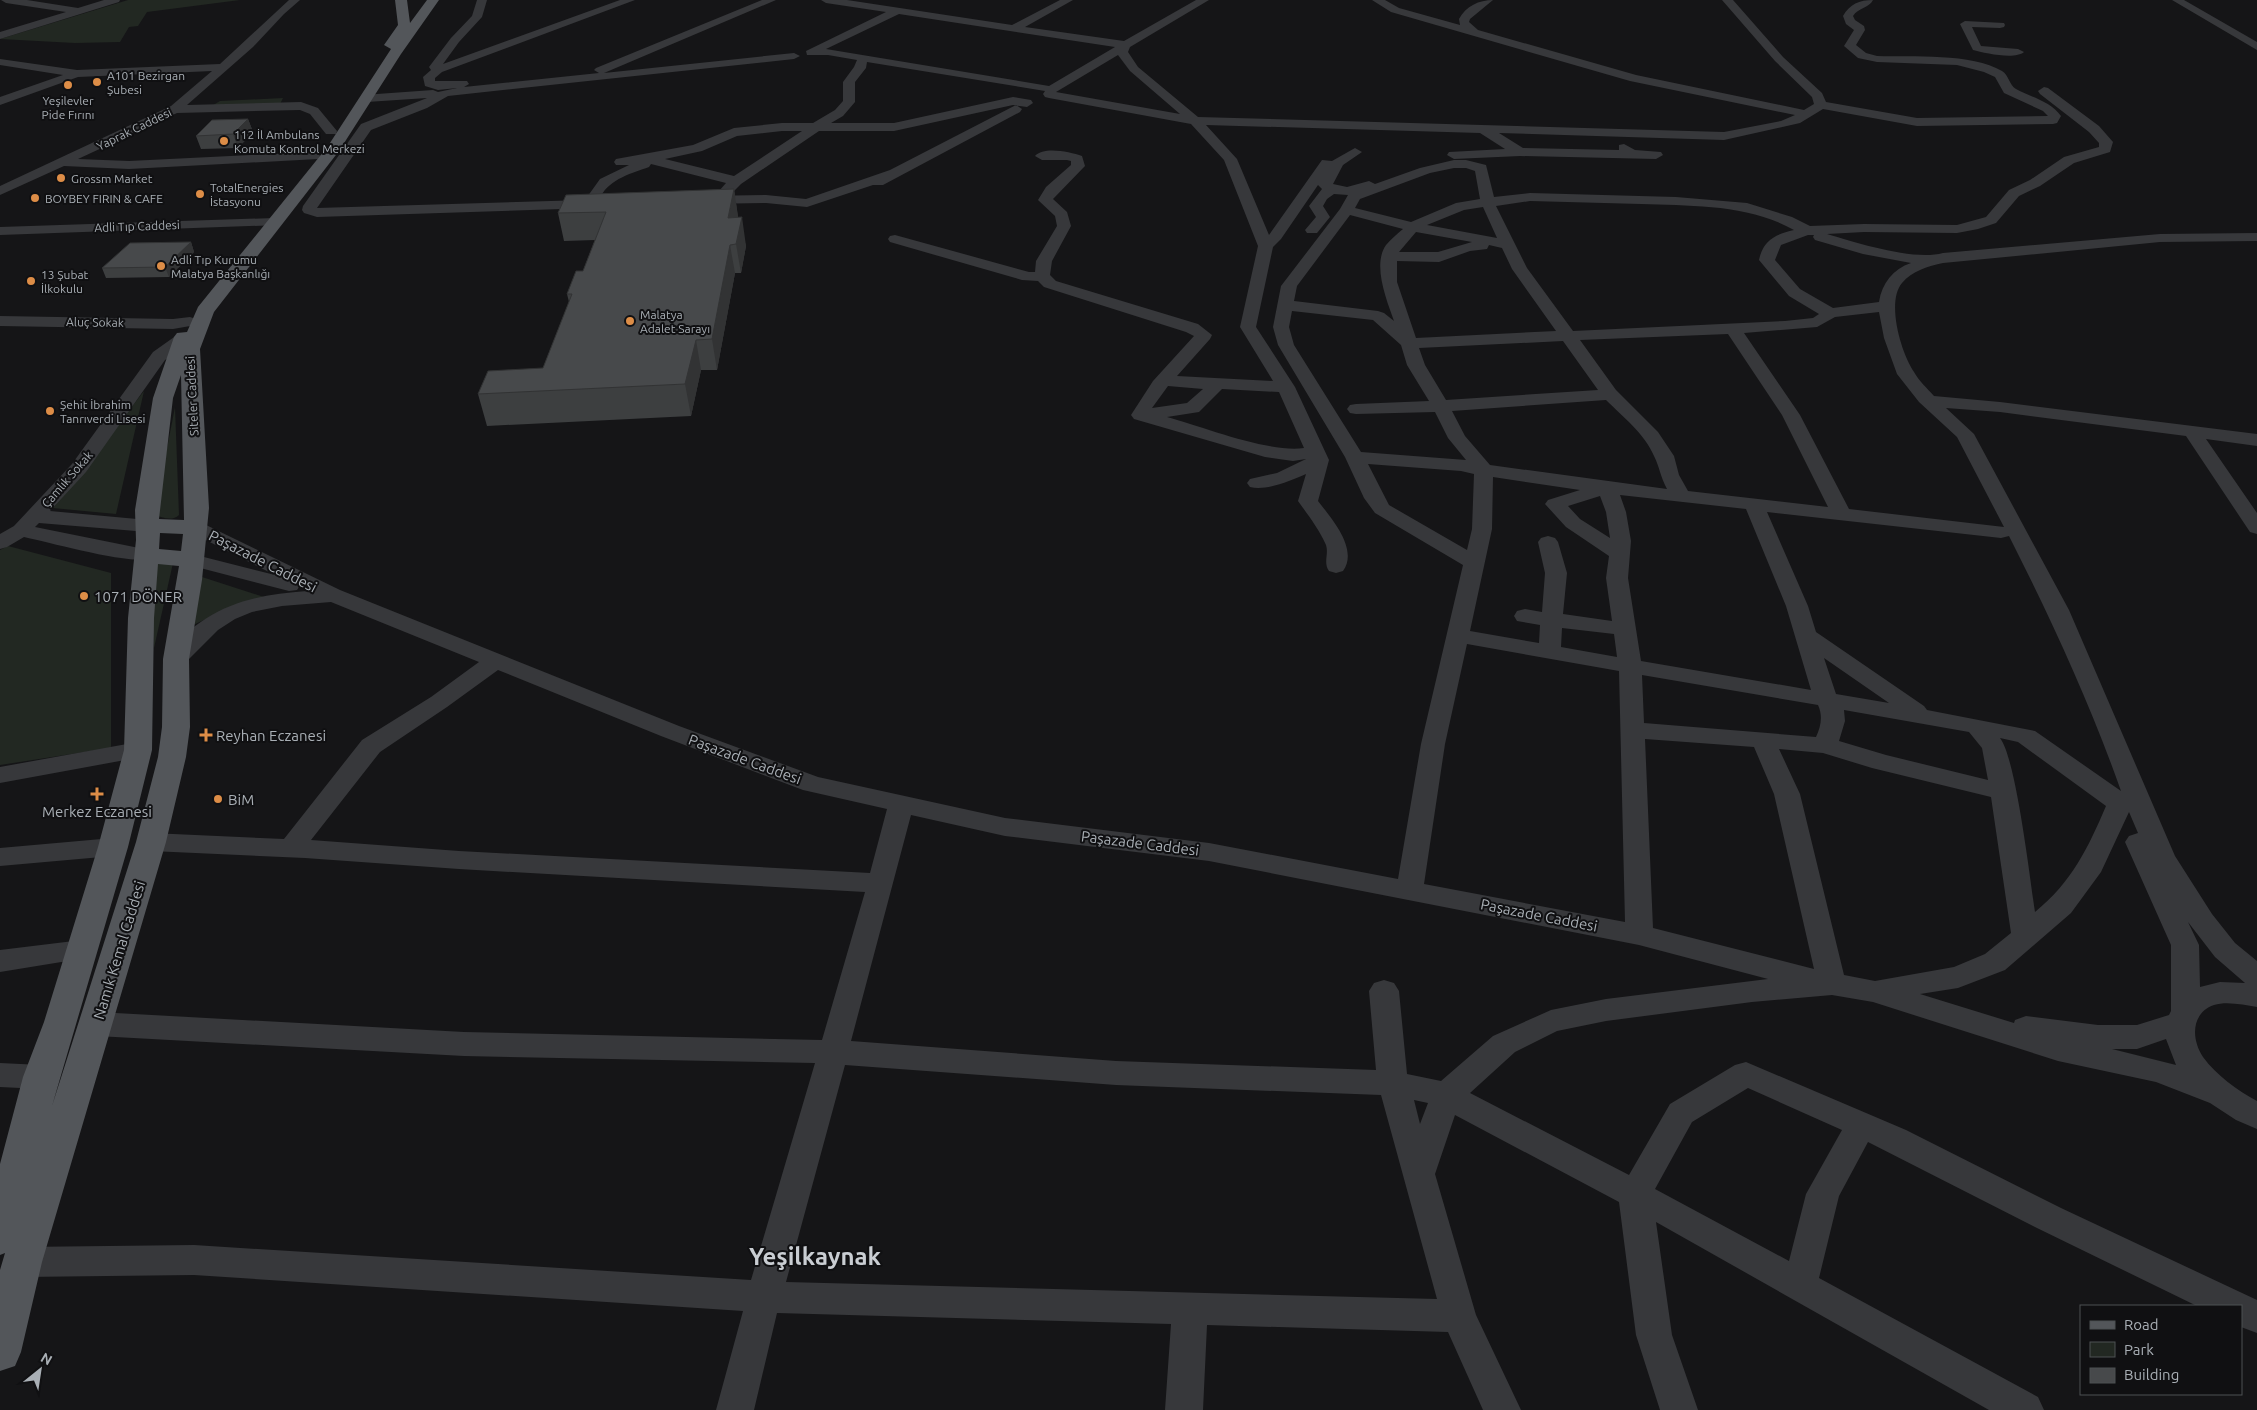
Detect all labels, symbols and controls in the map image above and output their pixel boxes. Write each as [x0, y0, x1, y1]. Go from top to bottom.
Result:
place label: A101 Bezirgan Şubesi [107, 69, 185, 96]
marker: A101 Bezirgan Şubesi [91, 76, 103, 88]
marker: Yeşilevler Pide Fırını [62, 79, 74, 91]
place label: Yeşilevler Pide Fırını [42, 94, 94, 121]
street label: Yaprak Caddesi [94, 105, 174, 153]
place label: 112 İl Ambulans Komuta Kontrol Merkezi [234, 128, 365, 155]
marker: 112 İl Ambulans Komuta Kontrol Merkezi [218, 135, 230, 147]
marker: Grossm Market [55, 172, 67, 184]
place label: Grossm Market [71, 172, 153, 185]
place label: TotalEnergies İstasyonu [210, 181, 284, 208]
marker: TotalEnergies İstasyonu [194, 188, 206, 200]
marker: BOYBEY FIRIN & CAFE [29, 192, 41, 204]
place label: BOYBEY FIRIN & CAFE [45, 192, 163, 205]
street label: Adli Tıp Caddesi [94, 218, 180, 234]
place label: Adli Tıp Kurumu Malatya Başkanlığı [171, 253, 270, 280]
marker: Adli Tıp Kurumu Malatya Başkanlığı [155, 260, 167, 272]
place label: 13 Şubat İlkokulu [41, 268, 89, 295]
marker: 13 Şubat İlkokulu [25, 275, 37, 287]
place label: Malatya Adalet Sarayı [640, 308, 710, 335]
street label: Aluç Sokak [66, 315, 124, 329]
marker: Malatya Adalet Sarayı [624, 315, 636, 327]
street label: Siteler Caddesi [183, 356, 201, 436]
place label: Şehit İbrahim Tanrıverdi Lisesi [60, 398, 145, 425]
marker: Şehit İbrahim Tanrıverdi Lisesi [44, 405, 56, 417]
street label: Çamlık Sokak [39, 448, 95, 510]
street label: Paşazade Caddesi [206, 526, 320, 596]
place label: 1071 DÖNER [94, 588, 182, 605]
marker: 1071 DÖNER [78, 590, 90, 602]
place label: Reyhan Eczanesi [216, 727, 326, 744]
marker: Reyhan Eczanesi [200, 729, 212, 741]
street label: Paşazade Caddesi [686, 731, 804, 787]
marker: Merkez Eczanesi [91, 788, 103, 800]
place label: BiM [228, 791, 254, 808]
marker: BiM [212, 793, 224, 805]
place label: Merkez Eczanesi [42, 803, 152, 820]
street label: Paşazade Caddesi [1080, 827, 1200, 859]
street label: Namık Kemal Caddesi [90, 879, 148, 1021]
street label: Paşazade Caddesi [1479, 895, 1599, 935]
district label: Yeşilkaynak [749, 1243, 882, 1270]
legend [2080, 1305, 2242, 1395]
text: Road [2124, 1316, 2159, 1333]
text: Park [2124, 1341, 2154, 1358]
north arrow [15, 1345, 65, 1395]
text: N [38, 1349, 55, 1368]
text: Building [2124, 1366, 2179, 1383]

